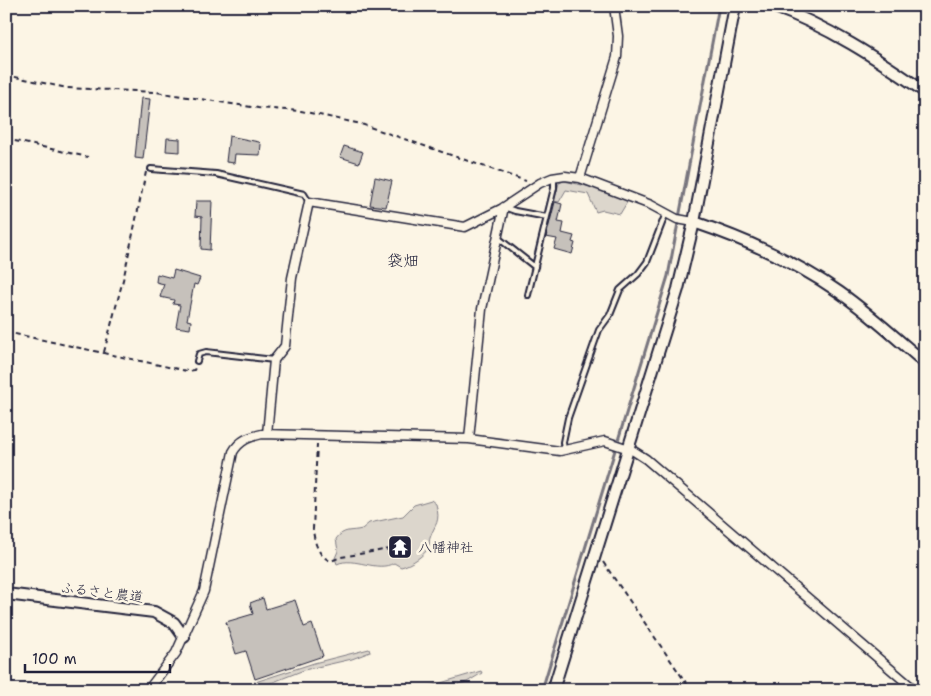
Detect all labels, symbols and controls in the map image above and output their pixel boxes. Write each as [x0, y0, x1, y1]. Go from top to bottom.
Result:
district label: 袋畑 [387, 250, 419, 271]
temple icon: 八幡神社 [387, 534, 413, 560]
place label: 八幡神社 [418, 538, 474, 556]
street label: ふるさと農道 [59, 578, 145, 606]
scale bar [25, 641, 170, 673]
text: 100 m [32, 649, 77, 669]

